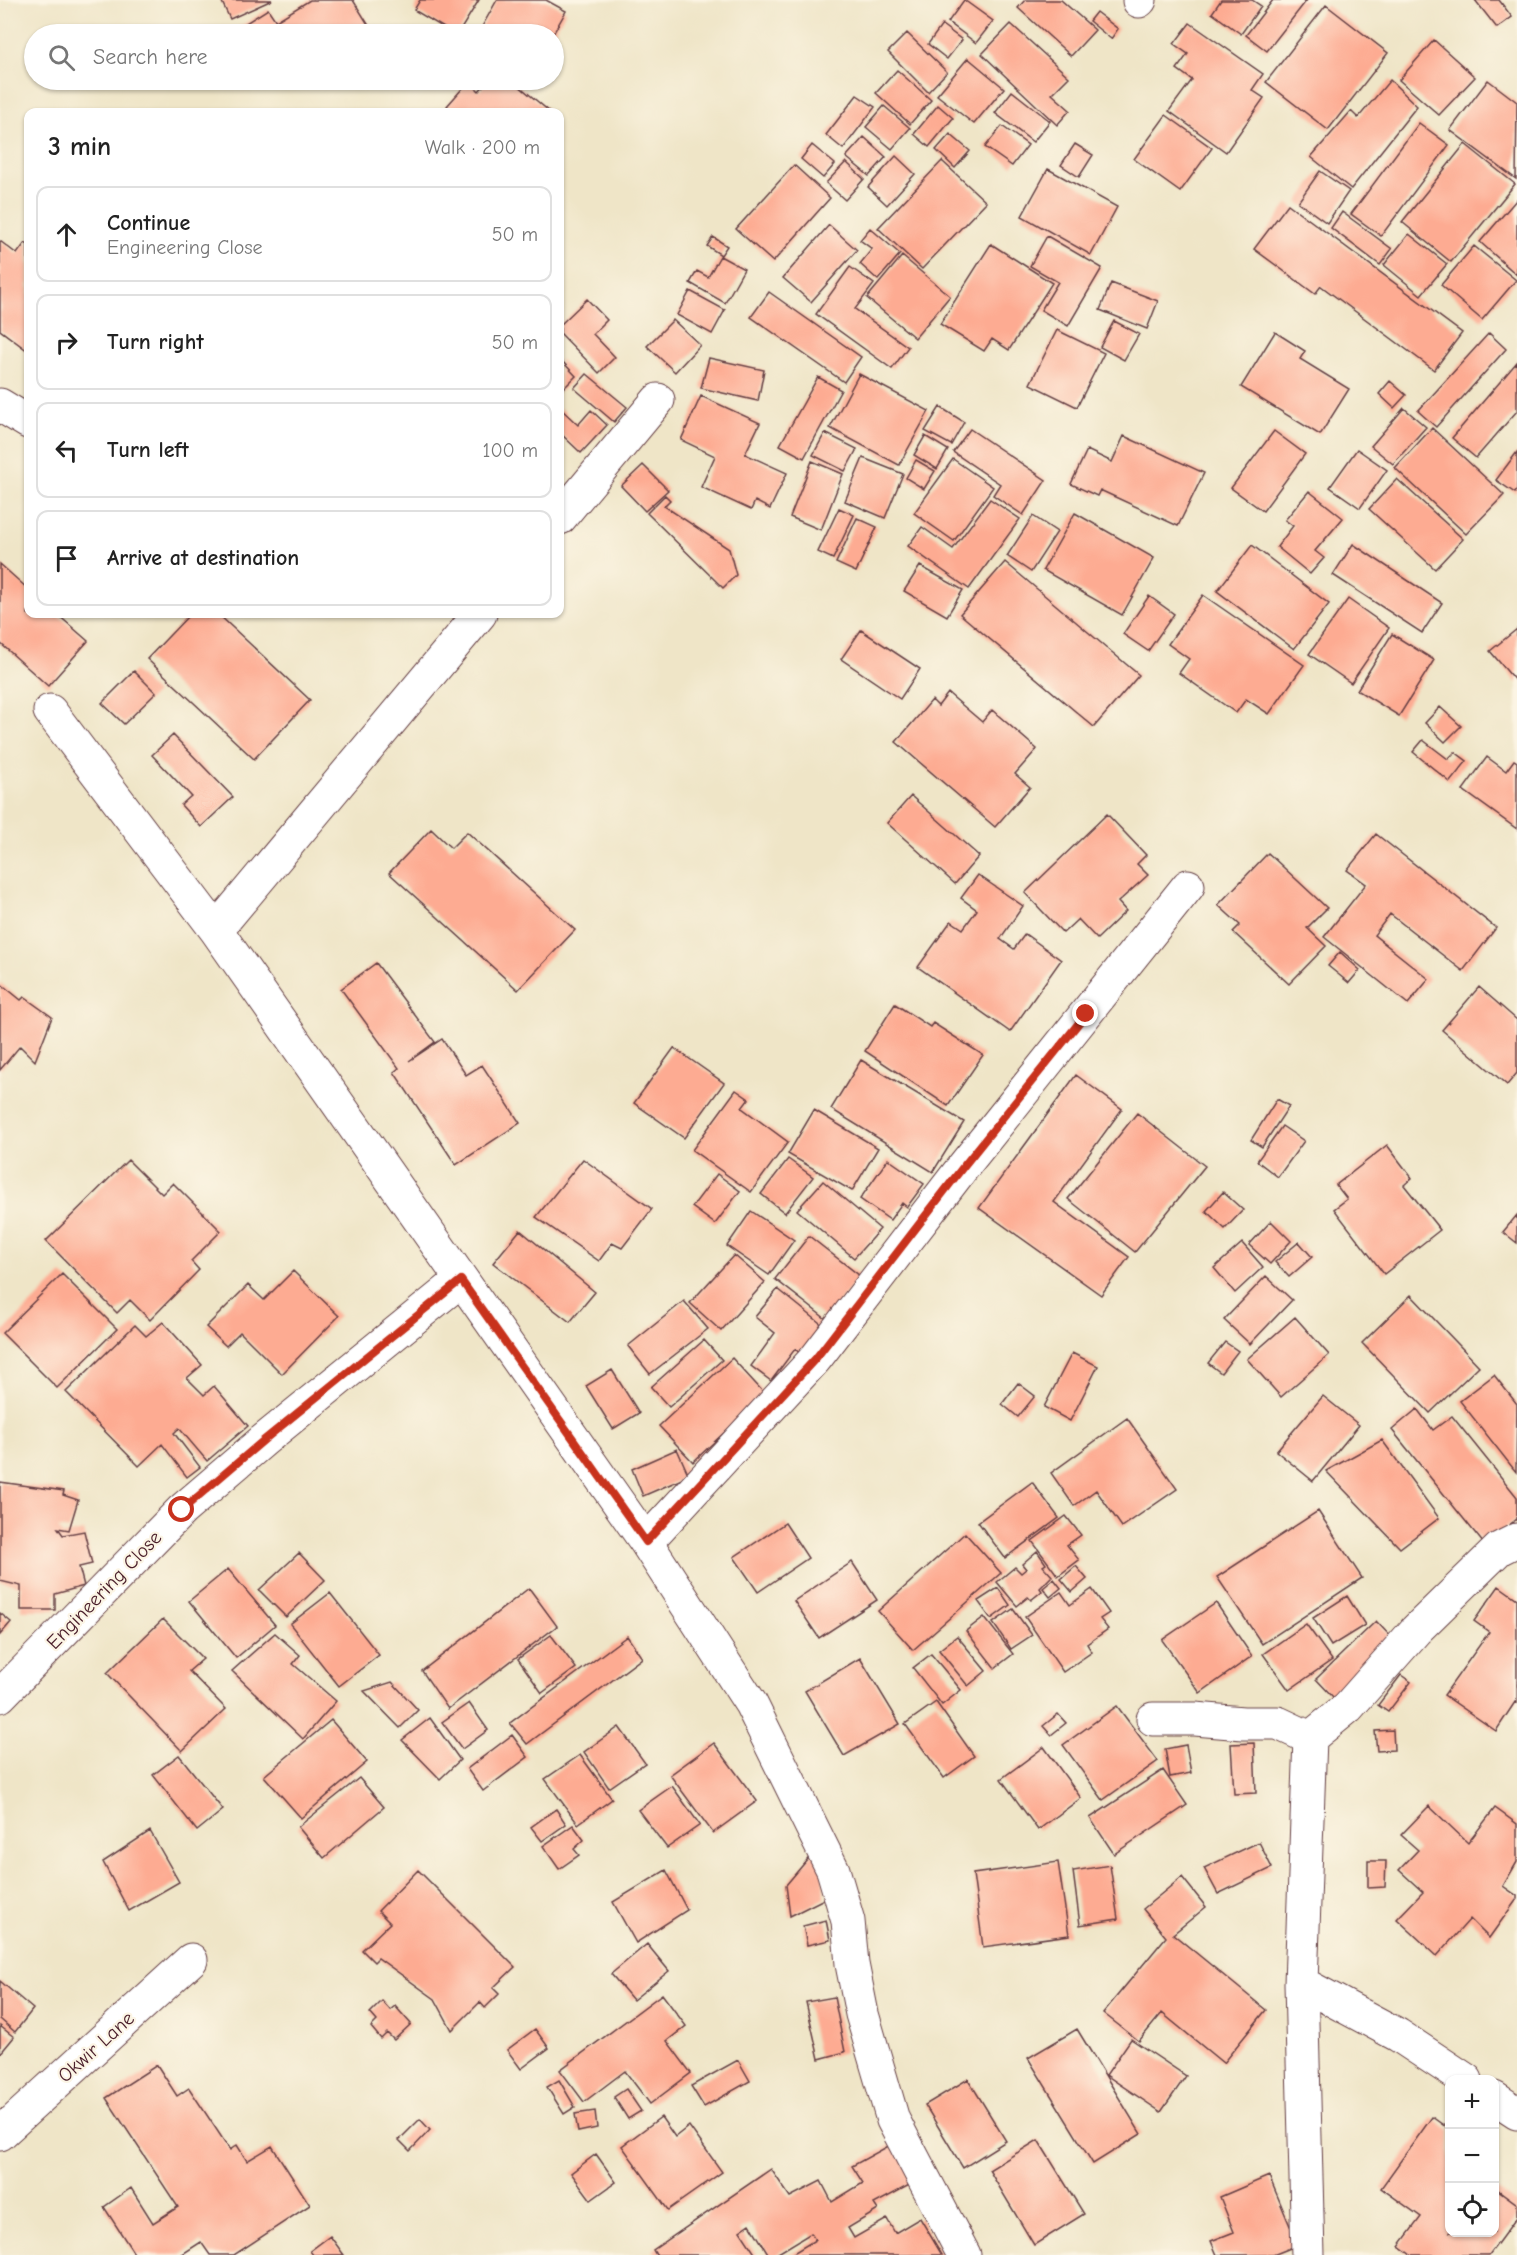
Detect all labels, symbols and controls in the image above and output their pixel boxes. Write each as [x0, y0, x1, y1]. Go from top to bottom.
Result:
search box [24, 24, 564, 90]
icon: search [45, 41, 78, 74]
text: Search here [93, 44, 208, 70]
text: 3 min [48, 132, 111, 162]
text: Walk · 200 m [425, 136, 540, 159]
text: Continue [107, 210, 190, 236]
icon: ahead [50, 218, 83, 251]
text: 50 m [492, 223, 538, 246]
text: Engineering Close [107, 236, 263, 259]
icon: right [50, 326, 83, 359]
text: Turn right [107, 329, 204, 355]
text: 50 m [492, 331, 538, 354]
icon: left [50, 434, 83, 467]
text: Turn left [107, 437, 189, 463]
text: 100 m [483, 439, 538, 462]
icon: arrive [50, 542, 83, 575]
text: Arrive at destination [107, 545, 299, 571]
route end [1072, 1000, 1098, 1026]
route start [168, 1496, 194, 1522]
street label: Engineering Close [42, 1526, 166, 1654]
street label: Okwir Lane [53, 2007, 139, 2087]
map controls [1445, 2075, 1499, 2237]
button: + [1445, 2075, 1499, 2129]
button: − [1445, 2129, 1499, 2183]
button: locate [1445, 2183, 1499, 2237]

